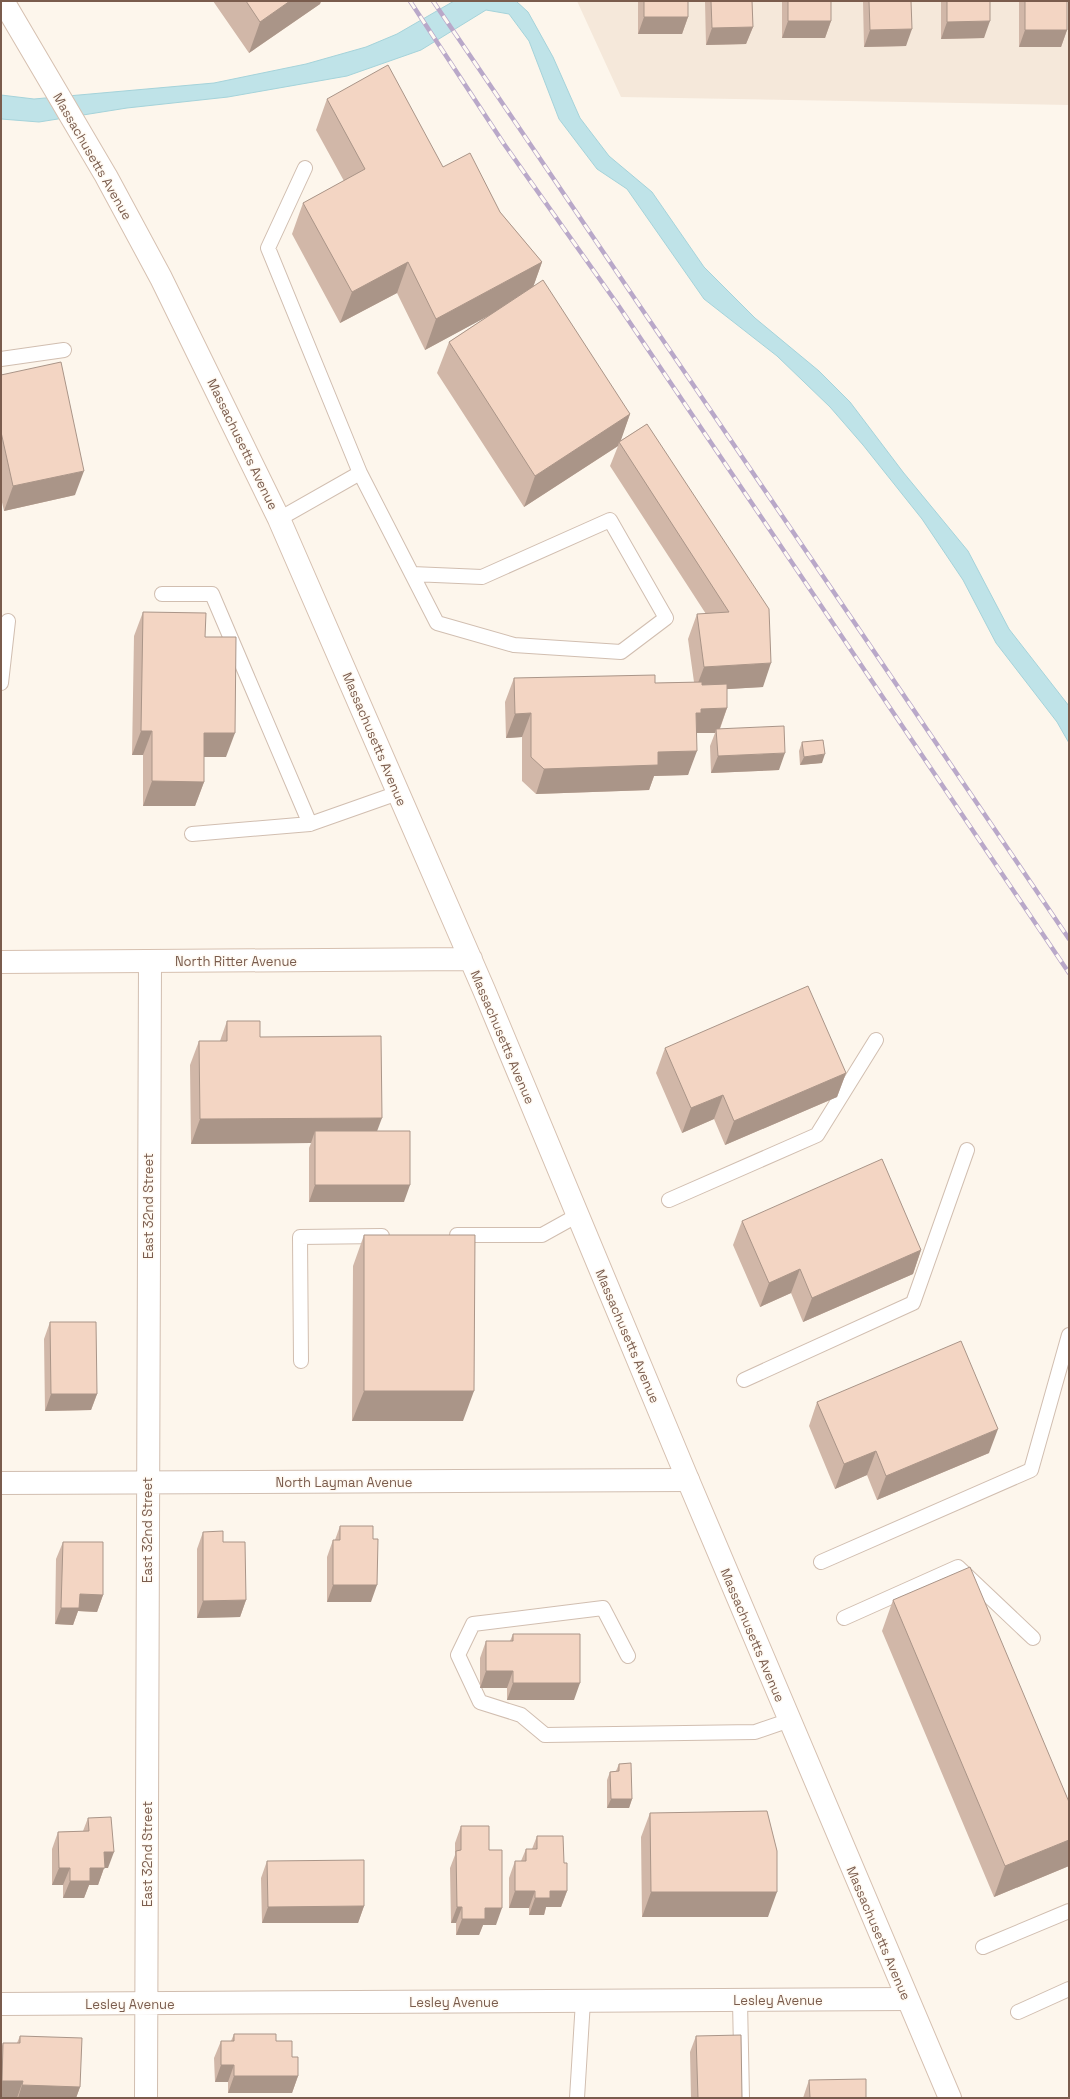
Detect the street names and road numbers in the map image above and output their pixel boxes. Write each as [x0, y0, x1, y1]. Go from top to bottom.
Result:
street label: Massachusetts Avenue [49, 90, 136, 223]
street label: Massachusetts Avenue [203, 376, 282, 513]
street label: Massachusetts Avenue [339, 670, 410, 809]
street label: North Ritter Avenue [175, 953, 297, 970]
street label: Massachusetts Avenue [467, 968, 538, 1107]
street label: East 32nd Street [140, 1153, 157, 1259]
street label: Massachusetts Avenue [592, 1267, 663, 1406]
street label: North Layman Avenue [276, 1474, 412, 1491]
street label: East 32nd Street [139, 1477, 156, 1583]
street label: Massachusetts Avenue [717, 1566, 788, 1705]
street label: East 32nd Street [139, 1801, 156, 1907]
street label: Massachusetts Avenue [843, 1864, 914, 2003]
street label: Lesley Avenue [733, 1992, 823, 2009]
street label: Lesley Avenue [409, 1994, 499, 2011]
street label: Lesley Avenue [85, 1996, 175, 2013]

